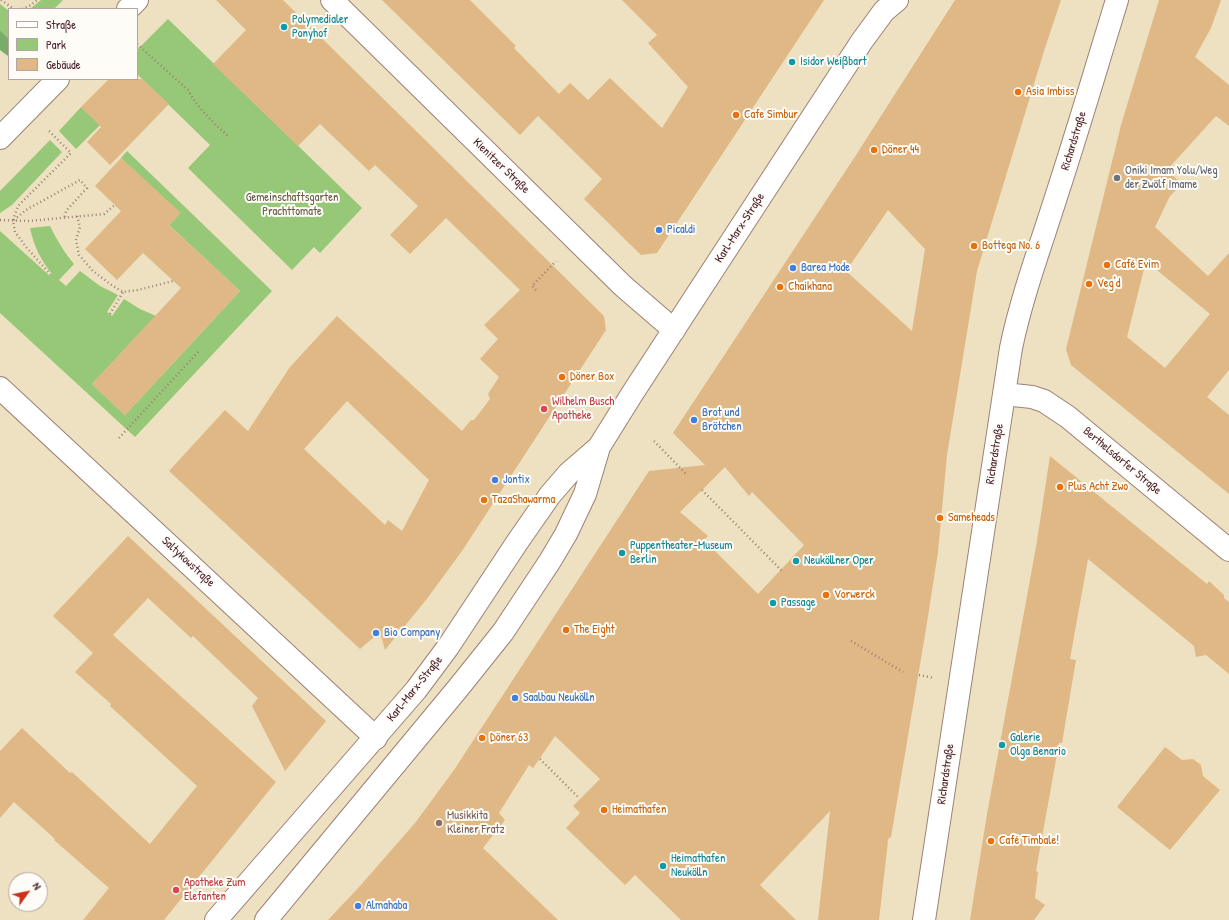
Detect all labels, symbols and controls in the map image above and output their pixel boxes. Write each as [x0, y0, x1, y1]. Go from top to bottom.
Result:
legend [8, 8, 138, 80]
place label: Polymedialer Ponyhof [292, 13, 348, 41]
text: Straße [46, 16, 76, 33]
marker: Polymedialer Ponyhof [279, 22, 289, 32]
text: Park [46, 36, 66, 53]
place label: Isidor Weißbart [800, 55, 867, 69]
text: Gebäude [46, 56, 80, 73]
marker: Isidor Weißbart [787, 57, 797, 67]
place label: Asia Imbiss [1026, 85, 1074, 99]
marker: Asia Imbiss [1013, 87, 1023, 97]
place label: Cafe Simbur [744, 108, 798, 122]
marker: Cafe Simbur [731, 110, 741, 120]
street label: Richardstraße [1058, 110, 1090, 172]
street label: Kienitzer Straße [470, 135, 532, 197]
place label: Döner 44 [882, 143, 919, 157]
marker: Döner 44 [869, 145, 879, 155]
place label: Oniki Imam Yolu/Weg der Zwölf Imame [1125, 164, 1218, 192]
marker: Oniki Imam Yolu/Weg der Zwölf Imame [1112, 173, 1122, 183]
street label: Karl-Marx-Straße [712, 190, 768, 266]
park label: Gemeinschaftsgarten Prachttomate [246, 191, 338, 219]
place label: Picaldi [667, 223, 695, 237]
marker: Picaldi [654, 225, 664, 235]
place label: Bottega No. 6 [982, 239, 1040, 253]
marker: Bottega No. 6 [969, 241, 979, 251]
place label: Café Evim [1115, 258, 1159, 272]
marker: Café Evim [1102, 260, 1112, 270]
place label: Barea Mode [801, 261, 850, 275]
marker: Barea Mode [788, 263, 798, 273]
place label: Veg'd [1097, 277, 1121, 291]
marker: Veg'd [1084, 279, 1094, 289]
place label: Chaikhana [788, 280, 832, 294]
marker: Chaikhana [775, 282, 785, 292]
place label: Döner Box [570, 370, 614, 384]
marker: Döner Box [557, 372, 567, 382]
place label: Wilhelm Busch Apotheke [552, 395, 614, 423]
marker: Wilhelm Busch Apotheke [539, 404, 549, 414]
place label: Brot und Brötchen [702, 406, 742, 434]
marker: Brot und Brötchen [689, 415, 699, 425]
street label: Richardstraße [983, 423, 1007, 485]
street label: Berthelsdorfer Straße [1080, 424, 1164, 498]
place label: Jontix [503, 473, 530, 487]
marker: Jontix [490, 475, 500, 485]
place label: Plus Acht Zwo [1068, 480, 1128, 494]
marker: Plus Acht Zwo [1055, 482, 1065, 492]
place label: TazaShawarma [492, 493, 555, 507]
marker: TazaShawarma [479, 495, 489, 505]
place label: Sameheads [948, 511, 995, 525]
marker: Sameheads [935, 513, 945, 523]
street label: Saltykowstraße [159, 534, 217, 590]
place label: Puppentheater-Museum Berlin [630, 539, 732, 567]
marker: Puppentheater-Museum Berlin [617, 548, 627, 558]
place label: Neuköllner Oper [804, 554, 874, 568]
marker: Neuköllner Oper [791, 556, 801, 566]
place label: Vorwerck [834, 588, 875, 602]
marker: Vorwerck [821, 590, 831, 600]
place label: Passage [781, 596, 816, 610]
marker: Passage [768, 598, 778, 608]
place label: The Eight [574, 623, 615, 637]
marker: The Eight [561, 625, 571, 635]
place label: Bio Company [384, 626, 440, 640]
marker: Bio Company [371, 628, 381, 638]
street label: Karl-Marx-Straße [384, 653, 446, 725]
place label: Saalbau Neukölln [523, 691, 595, 705]
marker: Saalbau Neukölln [510, 693, 520, 703]
place label: Döner 63 [490, 731, 528, 745]
place label: Galerie Olga Benario [1010, 731, 1066, 759]
marker: Döner 63 [477, 733, 487, 743]
marker: Galerie Olga Benario [997, 740, 1007, 750]
street label: Richardstraße [935, 743, 957, 805]
place label: Heimathafen [612, 803, 666, 817]
marker: Heimathafen [599, 805, 609, 815]
place label: Musikkita Kleiner Fratz [447, 809, 505, 837]
marker: Musikkita Kleiner Fratz [434, 818, 444, 828]
place label: Café Timbale! [999, 834, 1059, 848]
marker: Café Timbale! [986, 836, 996, 846]
place label: Heimathafen Neukölln [671, 852, 725, 880]
marker: Heimathafen Neukölln [658, 861, 668, 871]
north arrow [8, 872, 48, 912]
place label: Apotheke Zum Elefanten [184, 876, 245, 904]
text: N [30, 880, 45, 892]
marker: Apotheke Zum Elefanten [171, 885, 181, 895]
place label: Almahaba [366, 899, 407, 913]
marker: Almahaba [353, 901, 363, 911]

